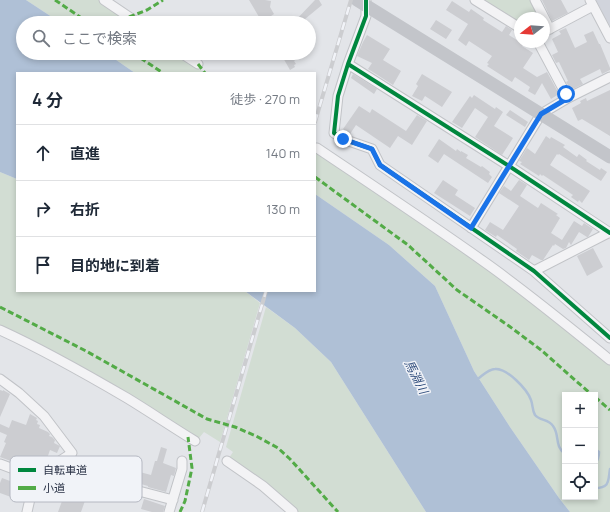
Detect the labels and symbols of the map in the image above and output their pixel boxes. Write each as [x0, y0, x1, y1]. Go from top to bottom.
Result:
north arrow [514, 12, 550, 48]
route start [557, 85, 575, 103]
route end [334, 130, 352, 148]
water label: 馬淵川 [401, 357, 433, 398]
legend [10, 456, 142, 502]
text: 自転車道 [43, 462, 87, 477]
text: 小道 [43, 480, 65, 495]

